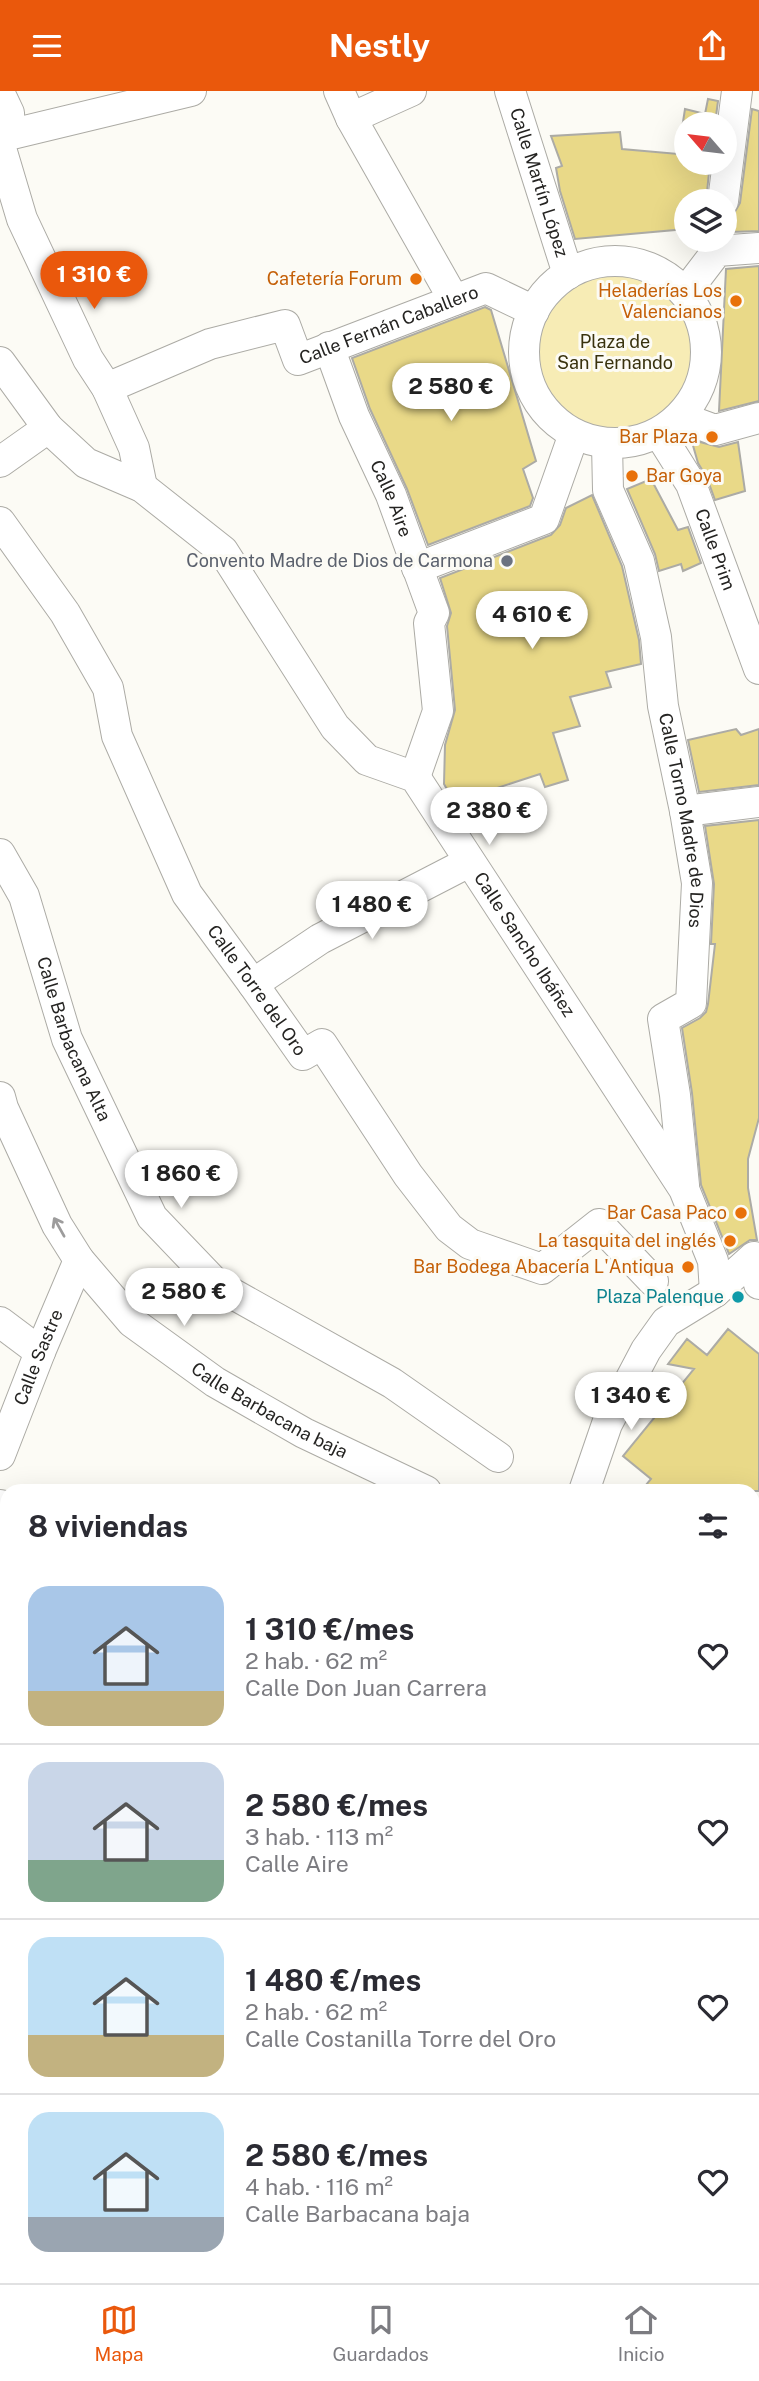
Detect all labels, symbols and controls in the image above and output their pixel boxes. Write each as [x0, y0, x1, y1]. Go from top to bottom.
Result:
icon: menu [28, 27, 66, 65]
text: Nestly [329, 27, 430, 64]
icon: share [693, 27, 731, 65]
street label: Calle Martín López [506, 105, 573, 260]
north arrow [674, 112, 737, 175]
map controls [674, 112, 737, 252]
button: layers [674, 189, 737, 252]
pin: 1 310 € [29, 251, 159, 311]
text: 1 310 € [56, 260, 132, 287]
place label: Cafetería Forum [267, 268, 402, 289]
marker: Cafetería Forum [408, 271, 424, 287]
place label: Heladerías Los Valencianos [598, 280, 722, 322]
street label: Calle Fernán Caballero [296, 281, 481, 369]
marker: Heladerías Los Valencianos [728, 293, 744, 309]
park label: Plaza de San Fernando [557, 331, 673, 373]
pin: 2 580 € [386, 363, 516, 423]
text: 2 580 € [408, 372, 494, 399]
place label: Bar Plaza [619, 426, 698, 447]
marker: Bar Plaza [704, 429, 720, 445]
street label: Calle Aire [366, 457, 416, 540]
place label: Bar Goya [646, 465, 722, 486]
marker: Bar Goya [624, 468, 640, 484]
street label: Calle Prim [691, 506, 740, 593]
place label: Convento Madre de Dios de Carmona [186, 550, 493, 571]
marker: Convento Madre de Dios de Carmona [499, 553, 515, 569]
pin: 4 610 € [467, 591, 597, 651]
text: 4 610 € [492, 600, 572, 627]
street label: Calle Torno Madre de Dios [655, 711, 709, 928]
pin: 2 380 € [424, 787, 554, 847]
text: 2 380 € [446, 796, 532, 823]
street label: Calle Sancho Ibáñez [470, 868, 580, 1021]
pin: 1 480 € [307, 881, 437, 941]
text: 1 480 € [332, 890, 412, 917]
street label: Calle Torre del Oro [203, 921, 311, 1060]
street label: Calle Barbacana Alta [33, 954, 116, 1125]
pin: 1 860 € [116, 1151, 246, 1210]
text: 1 860 € [141, 1159, 221, 1186]
place label: Bar Casa Paco [607, 1202, 727, 1223]
marker: Bar Casa Paco [733, 1205, 749, 1221]
one-way arrow [52, 1217, 66, 1237]
place label: La tasquita del inglés [538, 1230, 716, 1251]
marker: La tasquita del inglés [722, 1233, 738, 1249]
place label: Bar Bodega Abacería L'Antiqua [413, 1256, 674, 1277]
marker: Bar Bodega Abacería L'Antiqua [680, 1259, 696, 1275]
pin: 2 580 € [119, 1269, 249, 1328]
text: 2 580 € [141, 1277, 227, 1304]
place label: Plaza Palenque [596, 1286, 724, 1307]
marker: Plaza Palenque [730, 1289, 746, 1305]
street label: Calle Sastre [9, 1306, 67, 1408]
street label: Calle Barbacana baja [187, 1357, 351, 1462]
pin: 1 340 € [566, 1373, 696, 1432]
text: 1 340 € [591, 1381, 671, 1408]
icon: filters [694, 1507, 732, 1545]
text: 8 viviendas [28, 1508, 188, 1544]
text: 1 310 €/mes [245, 1611, 414, 1647]
icon: home [84, 1614, 168, 1698]
icon: heart [694, 1637, 732, 1675]
text: 2 hab. · 62 m² [245, 1647, 387, 1674]
text: Calle Don Juan Carrera [245, 1674, 487, 1701]
text: 2 580 €/mes [245, 1787, 428, 1823]
icon: home [84, 1790, 168, 1874]
icon: heart [694, 1813, 732, 1851]
text: 3 hab. · 113 m² [245, 1823, 393, 1850]
text: Calle Aire [245, 1850, 349, 1877]
text: 1 480 €/mes [245, 1962, 421, 1998]
icon: home [84, 1965, 168, 2049]
icon: heart [694, 1988, 732, 2026]
text: 2 hab. · 62 m² [245, 1998, 387, 2025]
text: Calle Costanilla Torre del Oro [245, 2025, 556, 2052]
text: 2 580 €/mes [245, 2137, 428, 2173]
icon: home [84, 2140, 168, 2224]
icon: heart [694, 2163, 732, 2201]
text: 4 hab. · 116 m² [245, 2173, 393, 2200]
text: Calle Barbacana baja [245, 2200, 470, 2227]
tab: Mapa [95, 2301, 143, 2365]
tab: Guardados [333, 2301, 429, 2365]
tab: Inicio [618, 2301, 664, 2365]

